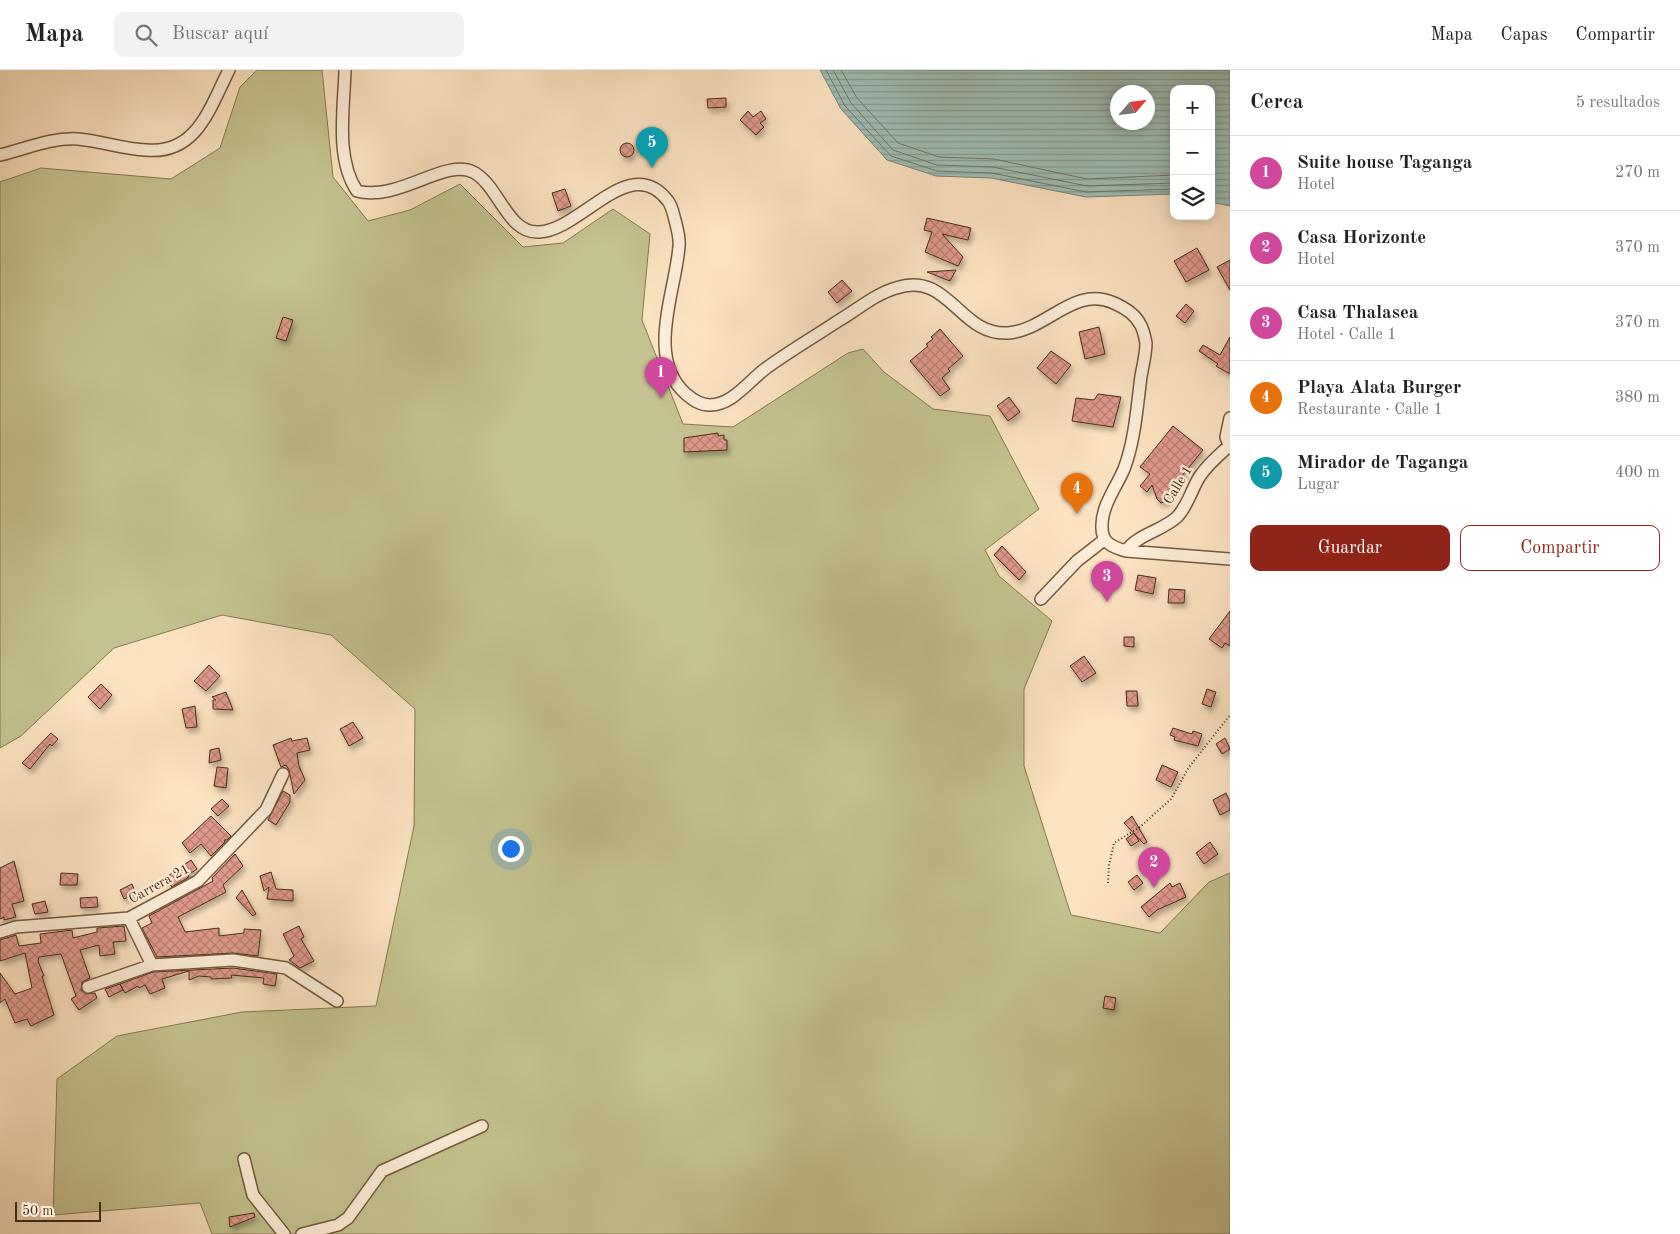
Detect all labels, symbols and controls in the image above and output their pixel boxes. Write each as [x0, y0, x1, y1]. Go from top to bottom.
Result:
search box [114, 12, 464, 57]
icon: search [132, 21, 160, 49]
text: Mapa [25, 23, 84, 47]
text: Buscar aquí [172, 25, 268, 44]
text: Mapa [1430, 26, 1473, 44]
text: Capas [1501, 26, 1548, 44]
text: Compartir [1576, 26, 1655, 44]
north arrow [1110, 85, 1155, 130]
map controls [1170, 85, 1215, 220]
button: + [1170, 85, 1215, 130]
text: Cerca [1250, 92, 1303, 113]
text: 5 resultados [1576, 95, 1660, 111]
pin: 5 [636, 127, 668, 168]
button: − [1170, 130, 1215, 175]
text: Suite house Taganga [1297, 154, 1472, 173]
text: 1 [1261, 165, 1271, 181]
text: 270 m [1615, 165, 1660, 181]
button: layers [1170, 175, 1215, 220]
text: Hotel [1297, 177, 1335, 193]
text: Casa Horizonte [1297, 229, 1426, 248]
text: 2 [1261, 240, 1271, 256]
text: 370 m [1615, 240, 1660, 256]
text: Hotel [1297, 252, 1335, 268]
text: Casa Thalasea [1297, 304, 1419, 323]
text: 3 [1261, 315, 1271, 331]
text: 370 m [1615, 315, 1660, 331]
text: Hotel · Calle 1 [1297, 327, 1397, 343]
pin: 1 [645, 357, 677, 398]
text: Playa Alata Burger [1297, 379, 1461, 398]
text: 4 [1261, 390, 1271, 406]
text: 380 m [1615, 390, 1660, 406]
text: Restaurante · Calle 1 [1297, 402, 1443, 418]
text: Mirador de Taganga [1297, 454, 1469, 473]
street label: Calle 1 [1161, 463, 1195, 507]
text: 5 [1261, 465, 1271, 481]
text: 400 m [1615, 465, 1660, 481]
pin: 4 [1061, 473, 1093, 514]
text: Lugar [1297, 477, 1339, 493]
button: Guardar [1250, 525, 1450, 571]
button: Compartir [1460, 525, 1660, 571]
pin: 3 [1091, 561, 1123, 602]
your location [498, 836, 524, 862]
pin: 2 [1138, 847, 1170, 888]
street label: Carrera 21 [126, 862, 192, 906]
scale bar [15, 1199, 101, 1222]
text: 50 m [22, 1204, 53, 1218]

